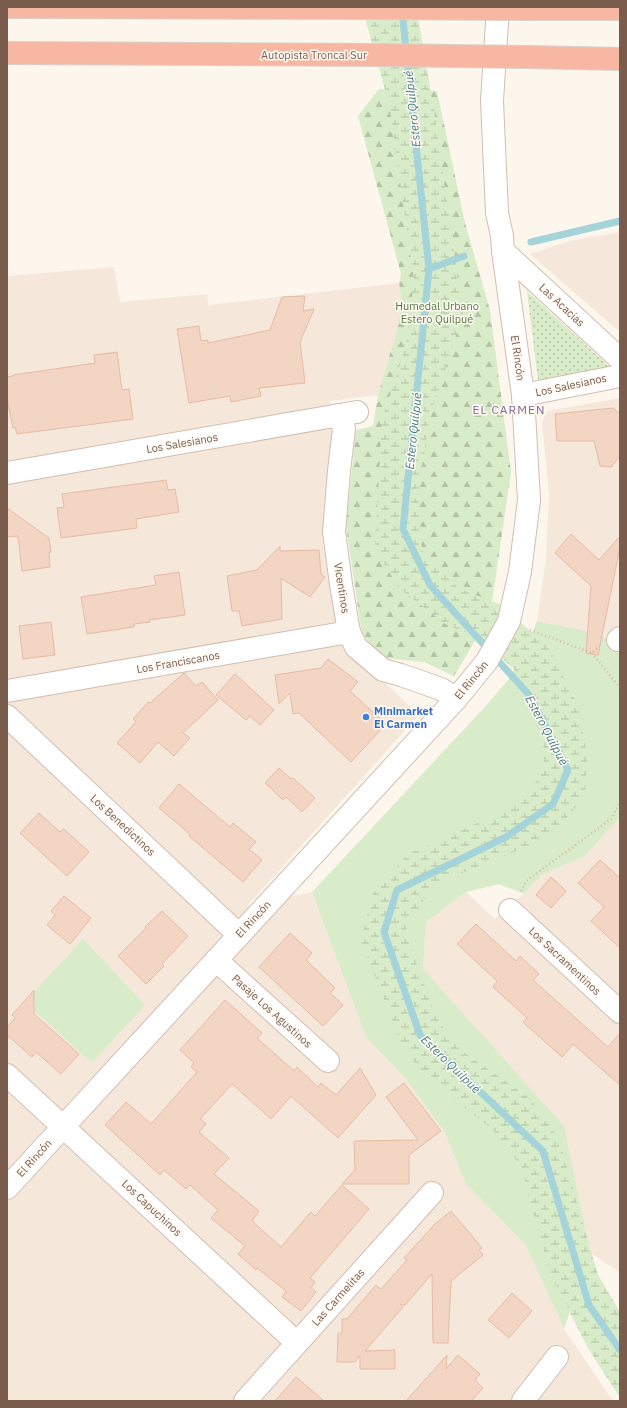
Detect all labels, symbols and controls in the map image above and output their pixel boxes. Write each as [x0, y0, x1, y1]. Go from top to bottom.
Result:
street label: Autopista Troncal Sur [261, 48, 367, 62]
water label: Estero Quilpué [401, 70, 423, 148]
street label: Las Acacias [536, 280, 588, 330]
park label: Humedal Urbano Estero Quilpué [395, 299, 479, 326]
street label: El Rincón [508, 334, 528, 382]
street label: Los Salesianos [534, 371, 608, 399]
water label: Estero Quilpué [402, 392, 424, 470]
district label: EL CARMEN [473, 402, 545, 417]
street label: Los Salesianos [145, 430, 219, 456]
street label: Vicentinos [331, 561, 353, 615]
street label: Los Franciscanos [135, 648, 221, 676]
street label: El Rincón [451, 658, 491, 702]
water label: Estero Quilpué [522, 693, 572, 767]
place label: Minimarket El Carmen [374, 704, 433, 731]
marker: Minimarket El Carmen [361, 712, 371, 722]
street label: Los Benedictinos [87, 791, 159, 859]
street label: El Rincón [232, 897, 274, 941]
street label: Los Sacramentinos [526, 924, 604, 998]
street label: Pasaje Los Agustinos [229, 971, 315, 1051]
water label: Estero Quilpué [418, 1032, 484, 1096]
street label: El Rincón [13, 1136, 55, 1180]
street label: Los Capuchinos [119, 1177, 185, 1239]
street label: Las Carmelitas [309, 1265, 367, 1329]

